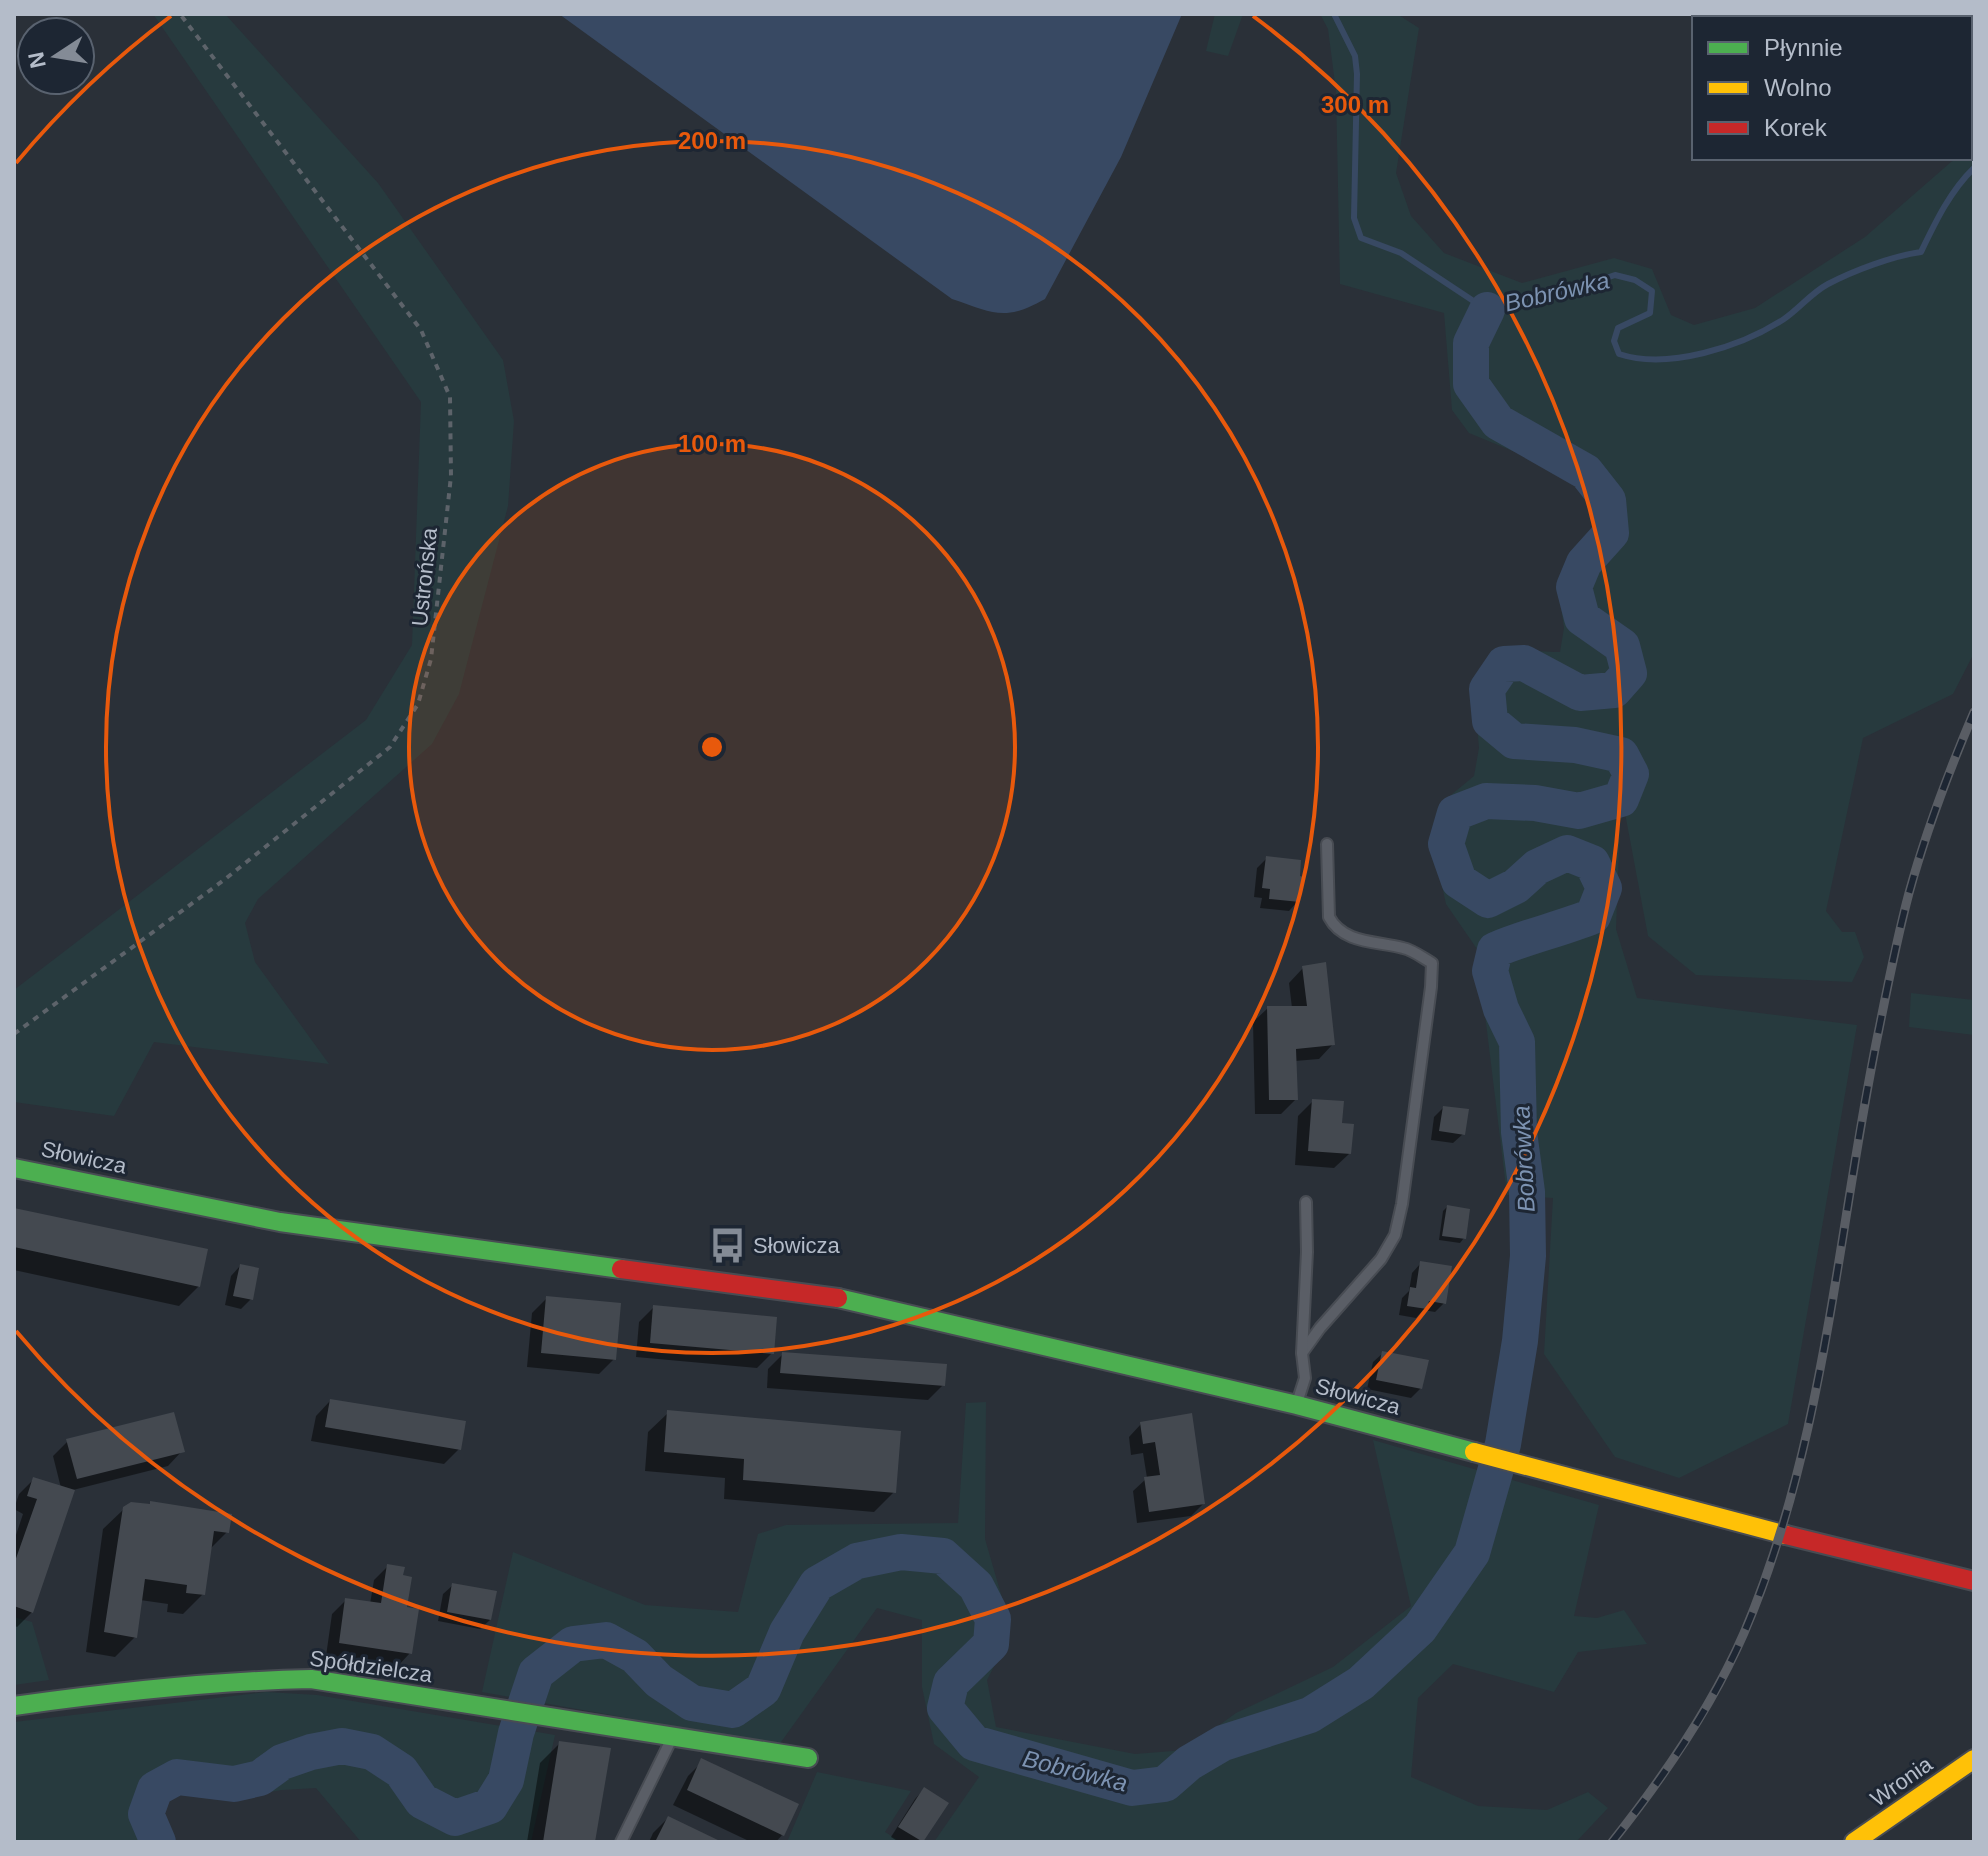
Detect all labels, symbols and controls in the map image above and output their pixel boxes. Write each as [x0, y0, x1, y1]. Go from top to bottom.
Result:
north arrow [16, 16, 96, 96]
legend [1692, 16, 1972, 160]
text: Płynnie [1764, 34, 1843, 61]
text: N [23, 50, 51, 70]
text: Wolno [1764, 74, 1832, 101]
text: 300 m [1321, 91, 1389, 118]
text: Korek [1764, 114, 1828, 141]
text: 200 m [678, 127, 746, 154]
water label: Bobrówka [1502, 266, 1612, 317]
text: 100 m [678, 430, 746, 457]
street label: Ustrońska [407, 526, 442, 628]
centre of rings [698, 733, 726, 761]
water label: Bobrówka [1507, 1105, 1540, 1213]
street label: Słowicza [39, 1136, 130, 1179]
bus stop icon: Słowicza [708, 1226, 746, 1264]
place label: Słowicza [753, 1233, 841, 1258]
street label: Słowicza [1313, 1373, 1404, 1420]
street label: Spółdzielcza [308, 1646, 435, 1688]
water label: Bobrówka [1020, 1745, 1130, 1797]
street label: Wronia [1866, 1751, 1937, 1812]

